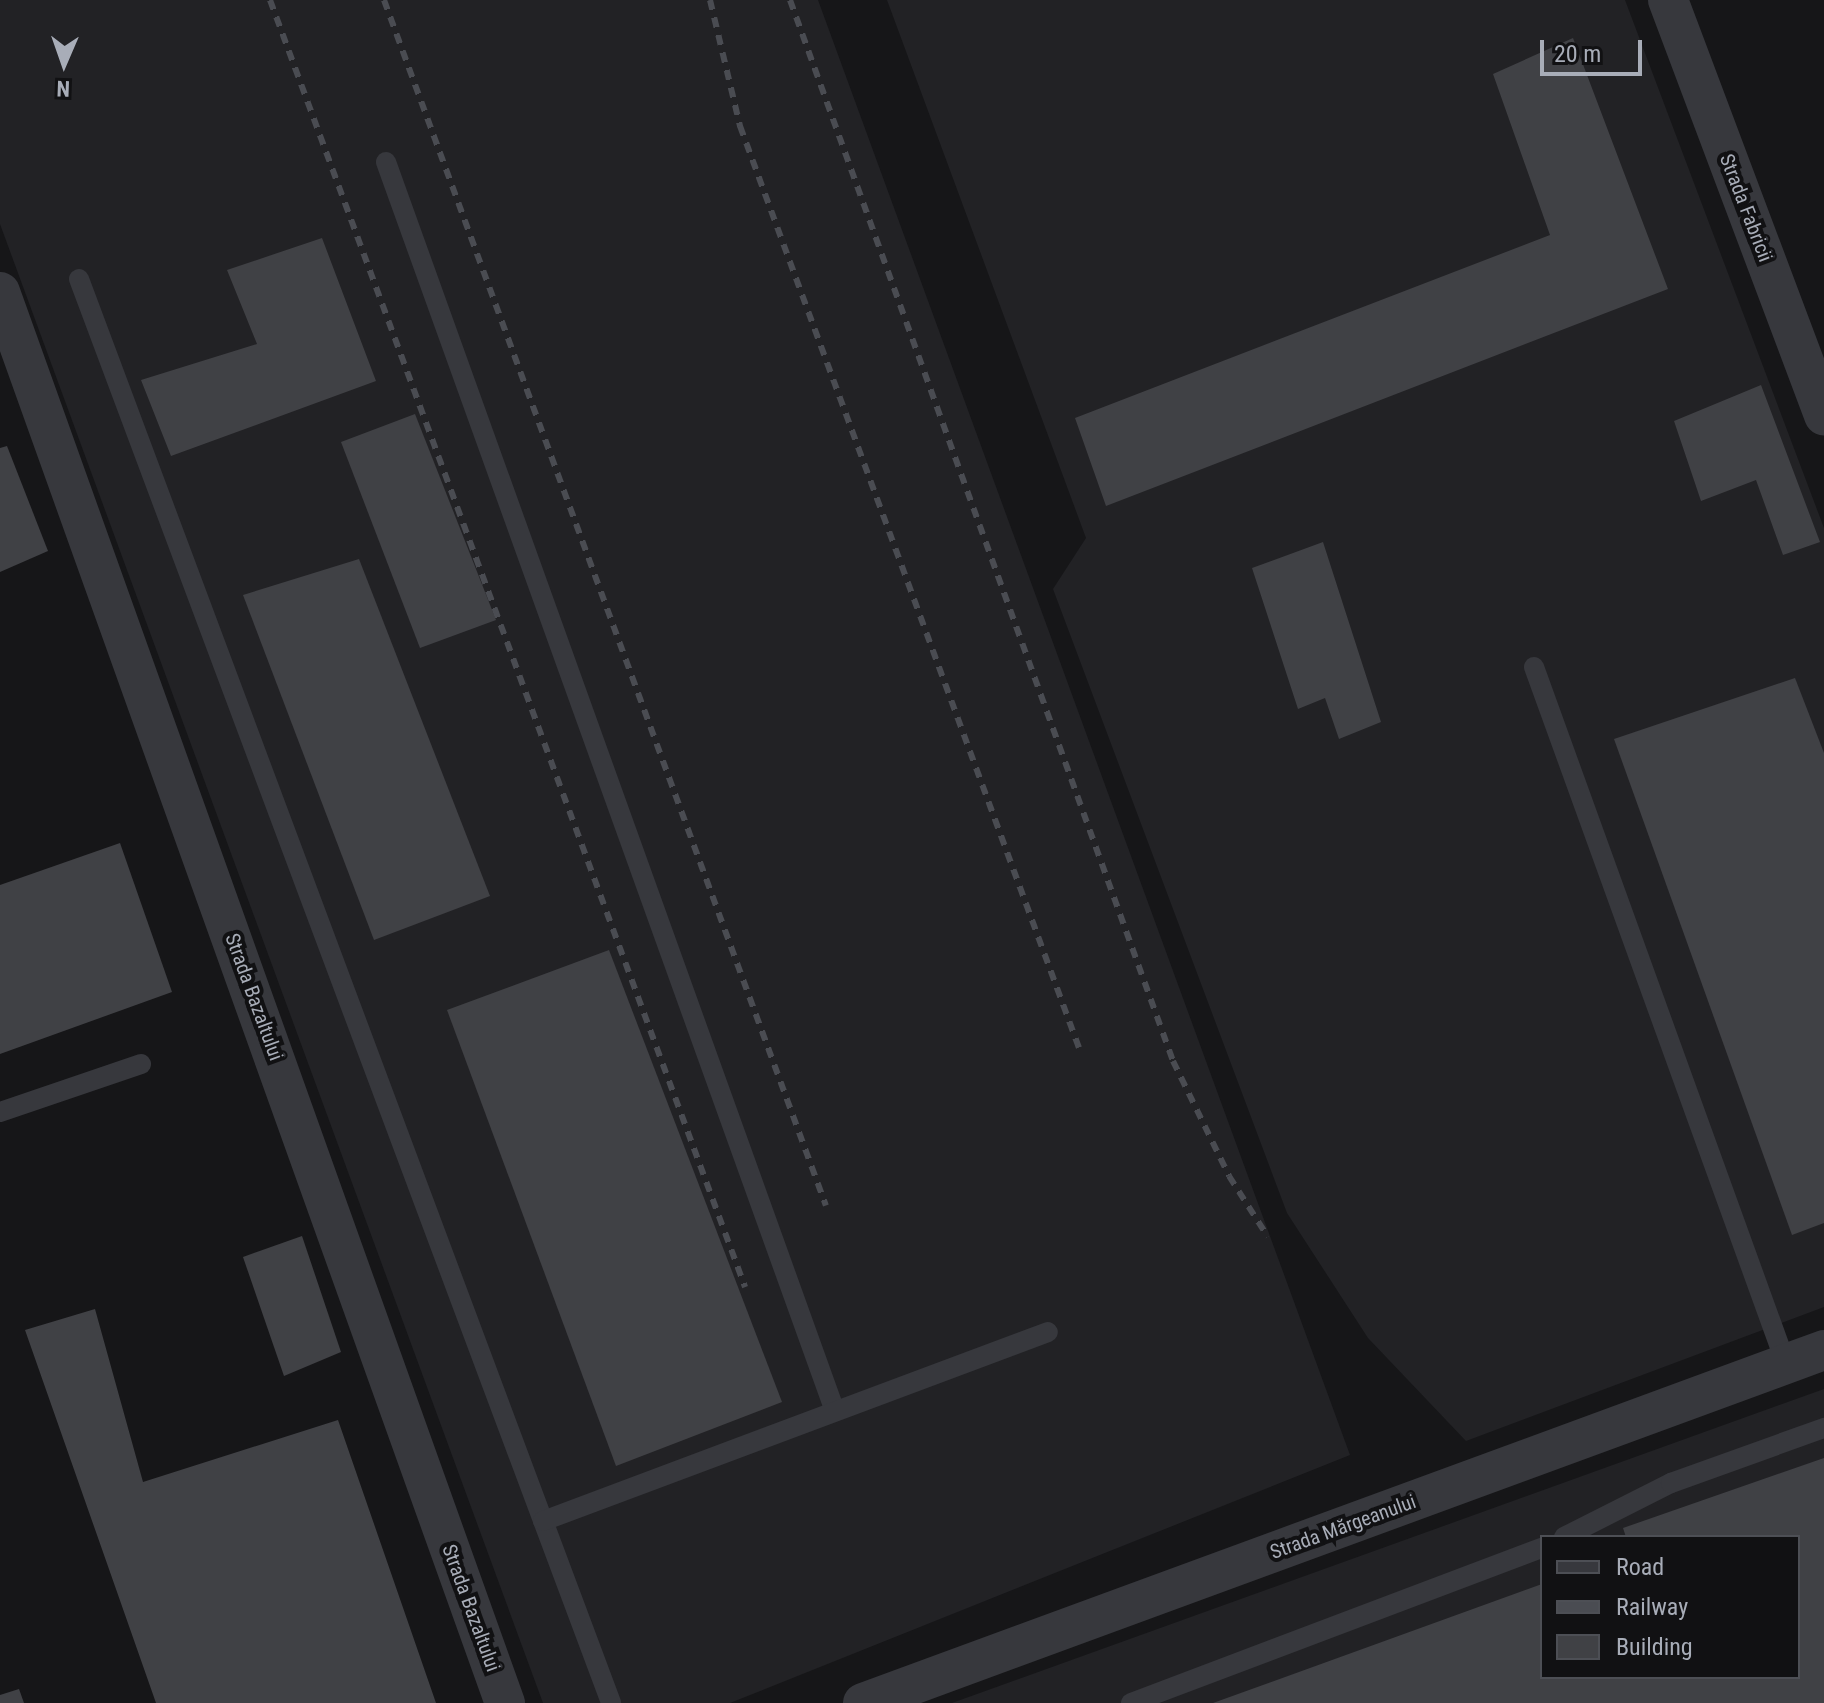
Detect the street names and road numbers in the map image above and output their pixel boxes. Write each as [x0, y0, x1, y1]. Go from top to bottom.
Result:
street label: Strada Fabricii [1714, 151, 1778, 265]
street label: Strada Bazaltului [220, 930, 288, 1064]
street label: Strada Mărgeanului [1267, 1490, 1419, 1564]
street label: Strada Bazaltului [437, 1541, 505, 1675]

